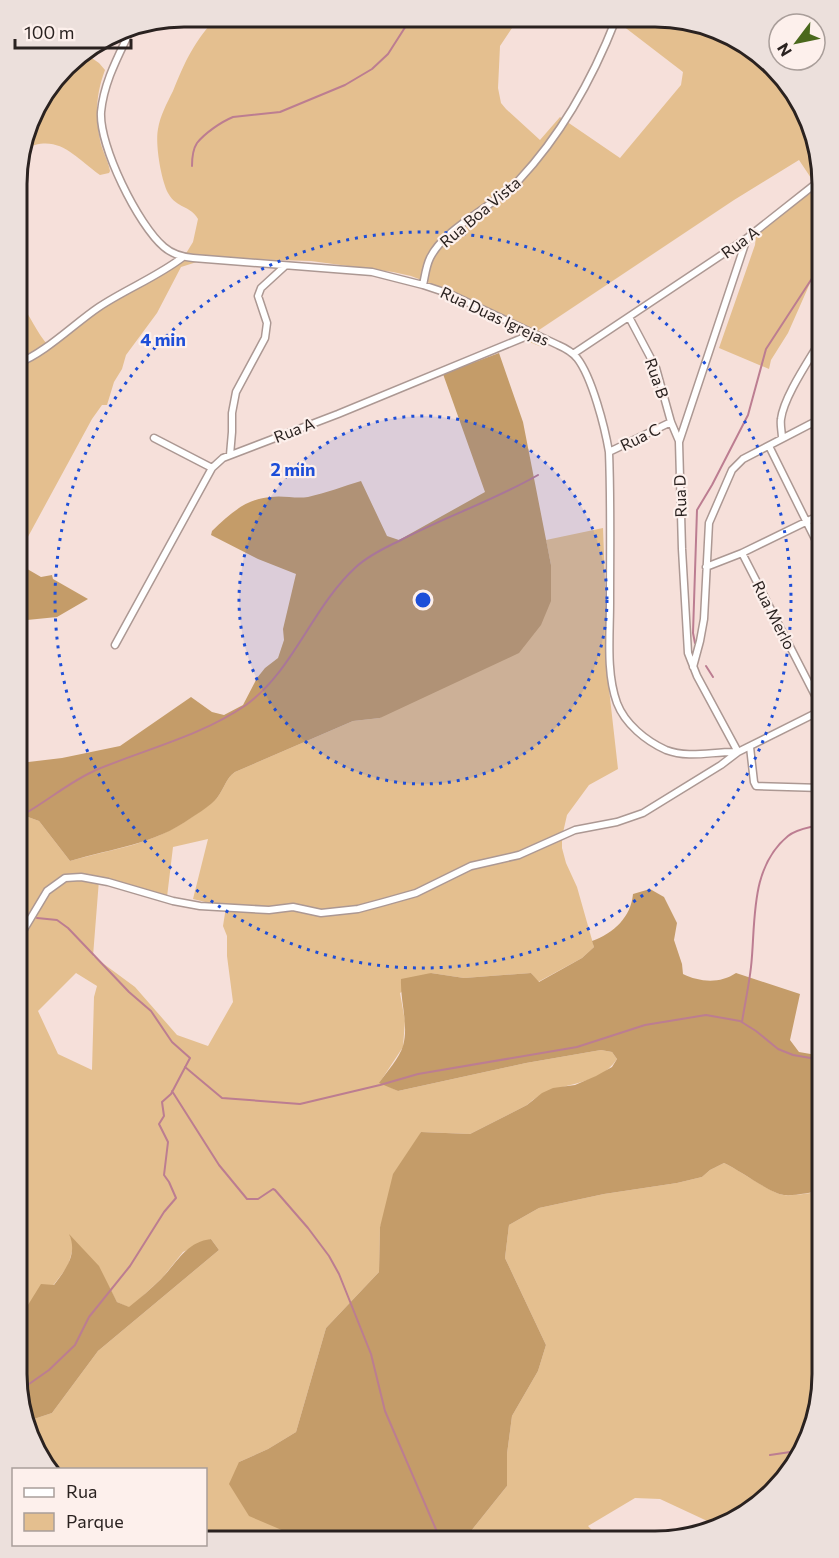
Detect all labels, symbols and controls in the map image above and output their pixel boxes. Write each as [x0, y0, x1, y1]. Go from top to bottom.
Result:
scale bar [15, 12, 130, 50]
north arrow [767, 12, 827, 72]
text: 100 m [24, 21, 74, 43]
text: N [773, 40, 795, 60]
street label: Rua Boa Vista [435, 172, 524, 251]
street label: Rua A [717, 222, 762, 262]
street label: Rua Duas Igrejas [438, 282, 553, 349]
text: 4 min [140, 328, 186, 350]
street label: Rua B [642, 355, 673, 400]
street label: Rua A [271, 413, 317, 446]
street label: Rua C [617, 419, 663, 454]
text: 2 min [271, 458, 315, 480]
street label: Rua D [669, 474, 690, 518]
street label: Rua Merlo [749, 577, 800, 652]
centre of rings [413, 590, 433, 610]
legend [12, 1468, 207, 1546]
text: Rua [66, 1480, 97, 1502]
text: Parque [66, 1510, 124, 1532]

